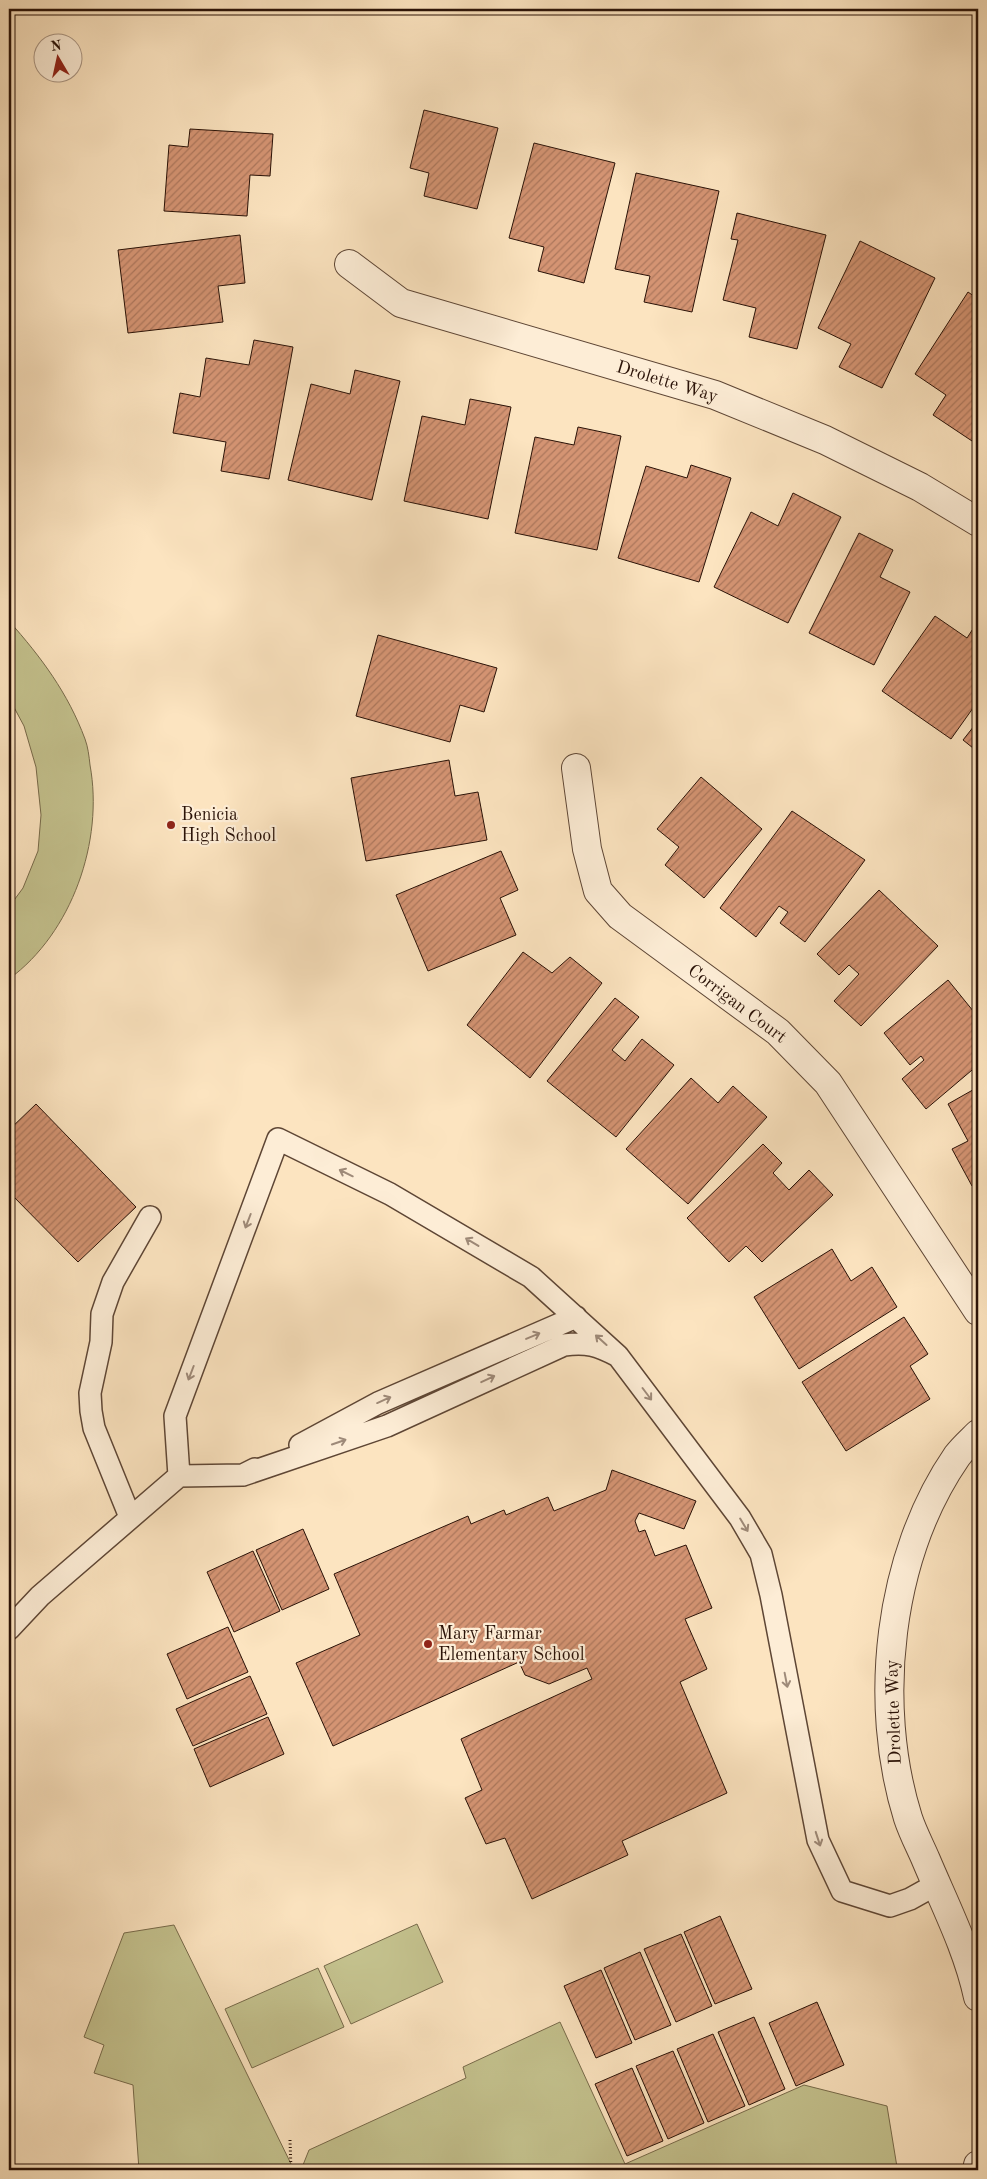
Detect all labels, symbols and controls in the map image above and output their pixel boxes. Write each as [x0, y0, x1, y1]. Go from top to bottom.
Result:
north arrow [32, 32, 82, 82]
text: N [50, 38, 63, 54]
street label: Drolette Way [614, 358, 720, 406]
place label: Benicia High School [181, 806, 276, 845]
marker: Benicia High School [165, 819, 177, 831]
street label: Corrigan Court [684, 961, 790, 1047]
one-way arrow [339, 1168, 354, 1178]
one-way arrow [243, 1212, 252, 1228]
one-way arrow [465, 1237, 479, 1247]
one-way arrow [526, 1330, 541, 1339]
one-way arrow [594, 1334, 607, 1346]
one-way arrow [186, 1365, 195, 1380]
one-way arrow [480, 1374, 495, 1383]
one-way arrow [642, 1387, 652, 1401]
one-way arrow [376, 1395, 391, 1405]
one-way arrow [331, 1437, 346, 1446]
one-way arrow [739, 1517, 749, 1532]
place label: Mary Farmar Elementary School [438, 1625, 585, 1664]
marker: Mary Farmar Elementary School [422, 1638, 434, 1650]
street label: Drolette Way [883, 1659, 905, 1765]
one-way arrow [782, 1672, 791, 1688]
one-way arrow [814, 1831, 824, 1847]

